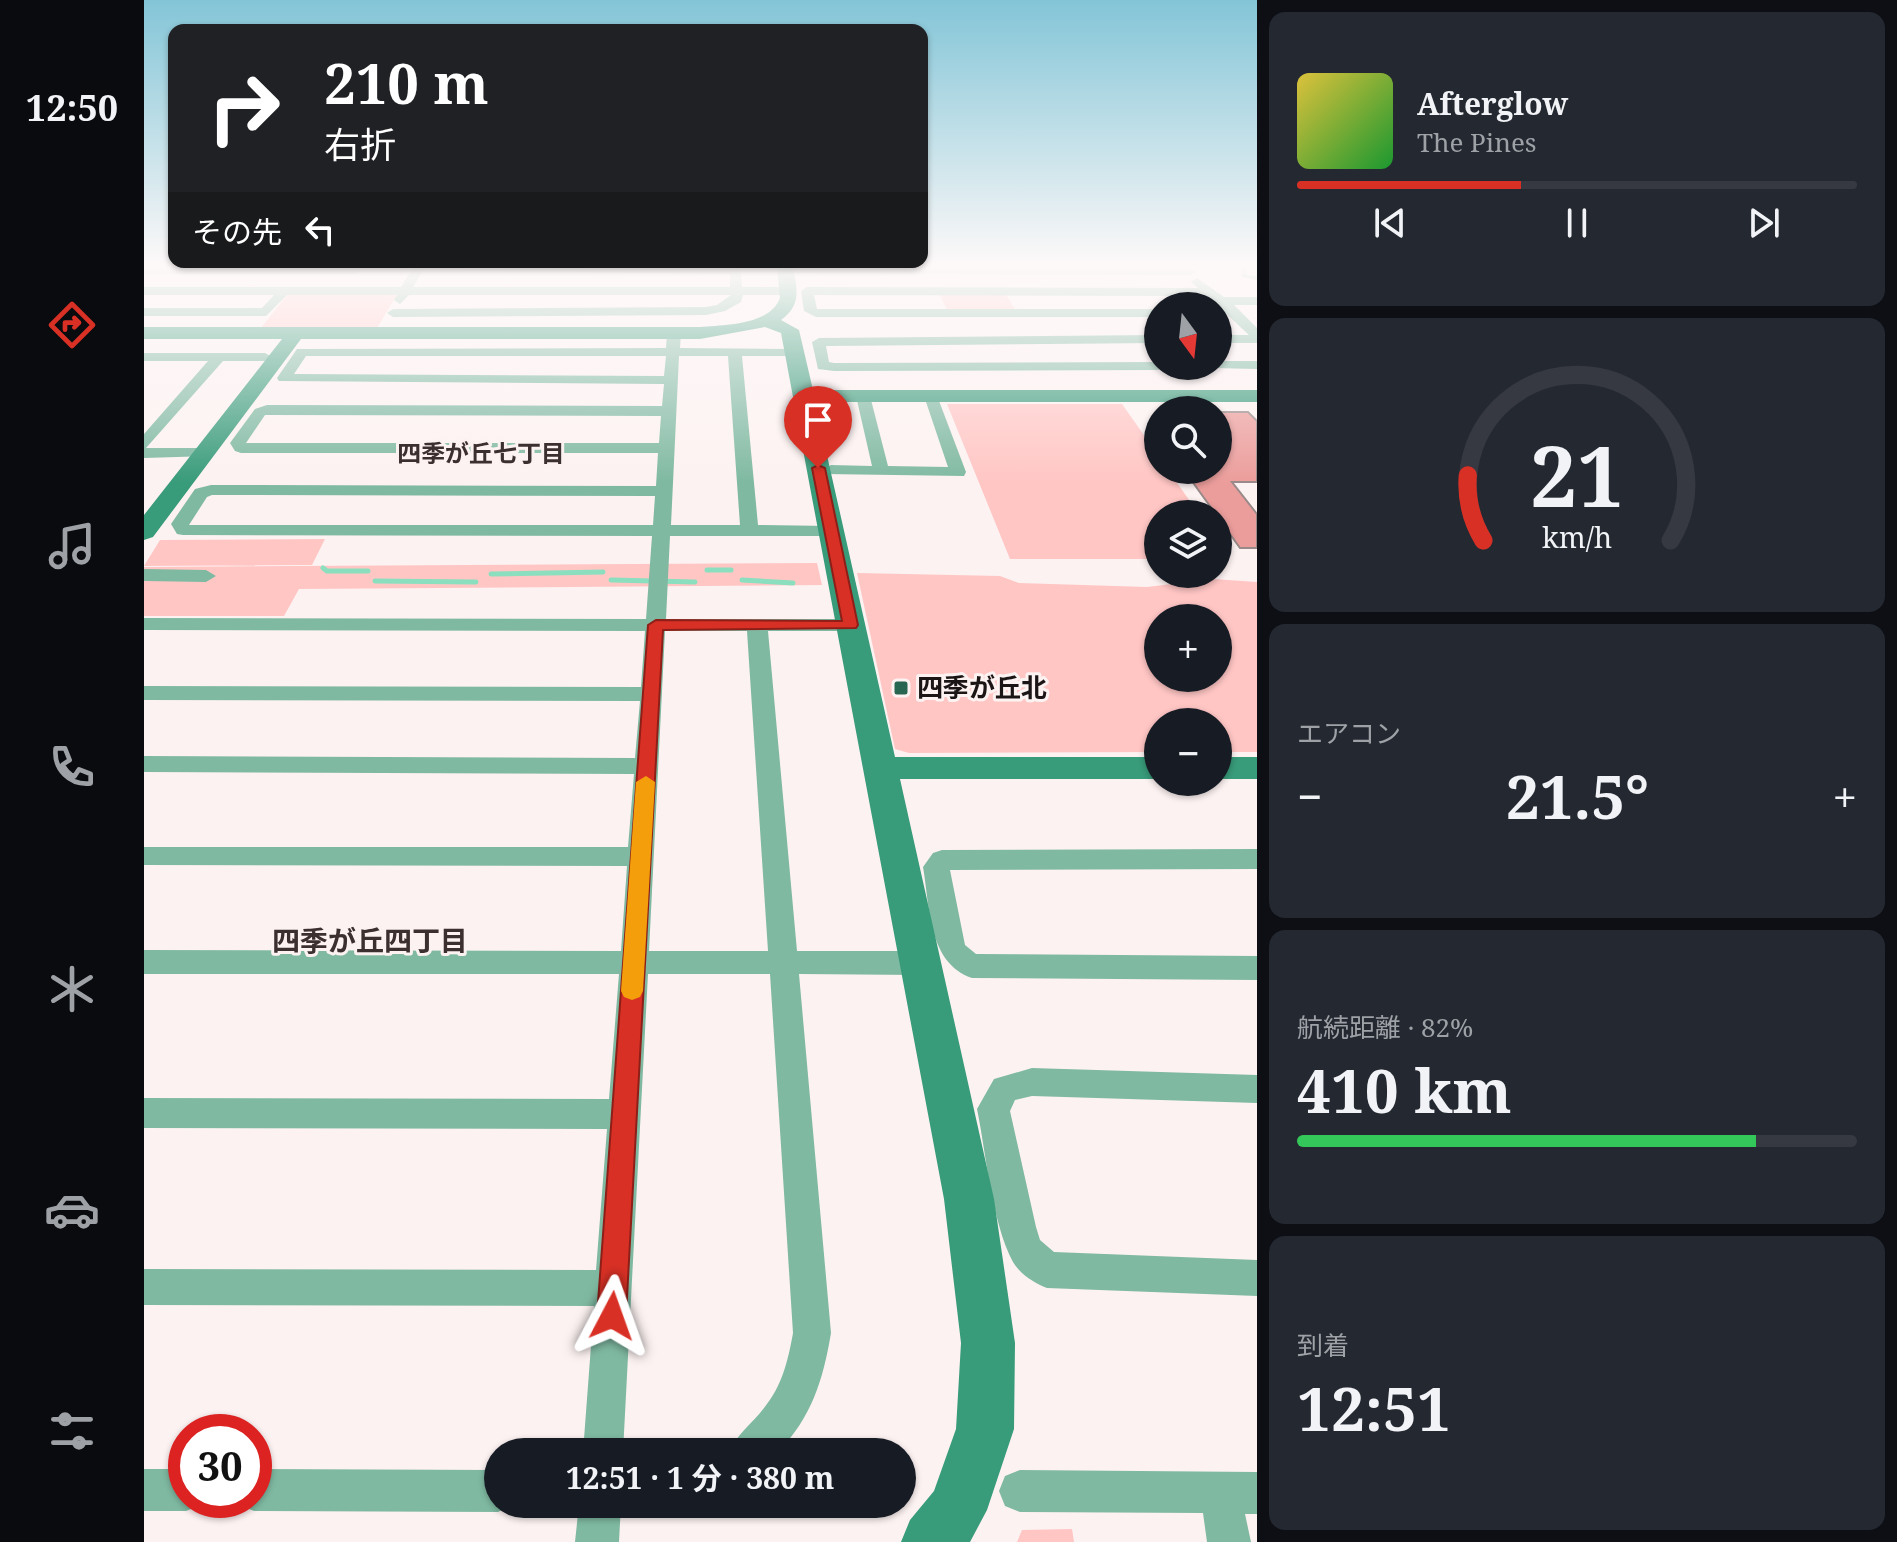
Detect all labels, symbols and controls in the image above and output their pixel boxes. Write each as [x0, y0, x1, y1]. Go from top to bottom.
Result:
text: 210 m [324, 44, 489, 120]
icon: right [192, 56, 296, 160]
text: 12:50 [26, 83, 118, 132]
text: Afterglow [1417, 83, 1568, 124]
text: 右折 [324, 120, 396, 169]
text: The Pines [1417, 124, 1537, 160]
icon: previous [1368, 201, 1412, 245]
icon: pause [1555, 201, 1599, 245]
icon: next [1742, 201, 1786, 245]
icon: left [298, 208, 342, 252]
text: その先 [192, 211, 282, 252]
north arrow [1144, 292, 1232, 380]
map controls [1144, 292, 1232, 796]
icon: directions [44, 297, 100, 353]
pin [784, 386, 852, 468]
button: search [1144, 396, 1232, 484]
icon: arrive [796, 398, 840, 442]
text: 21 [1530, 418, 1624, 531]
district label: 四季が丘七丁目 [397, 436, 565, 469]
button: layers [1144, 500, 1232, 588]
text: km/h [1542, 517, 1612, 556]
icon: music [44, 518, 100, 574]
button: + [1144, 604, 1232, 692]
place label: 四季が丘北 [917, 669, 1047, 705]
marker: 四季が丘北 [892, 679, 910, 697]
button: − [1144, 708, 1232, 796]
text: エアコン [1297, 715, 1401, 751]
icon: phone [44, 739, 100, 795]
text: 21.5° [1506, 755, 1649, 837]
text: − [1297, 766, 1322, 826]
text: + [1832, 766, 1857, 826]
district label: 四季が丘四丁目 [272, 921, 468, 959]
icon: climate [44, 961, 100, 1017]
text: 航続距離 · 82% [1297, 1009, 1473, 1045]
text: 410 km [1297, 1049, 1512, 1131]
icon: car [44, 1182, 100, 1238]
position arrow [570, 1274, 654, 1358]
text: 到着 [1297, 1327, 1349, 1363]
text: 12:51 [1297, 1367, 1451, 1449]
icon: filters [44, 1403, 100, 1459]
speed limit sign: 30 [168, 1414, 272, 1518]
text: 12:51 · 1 分 · 380 m [566, 1457, 834, 1498]

